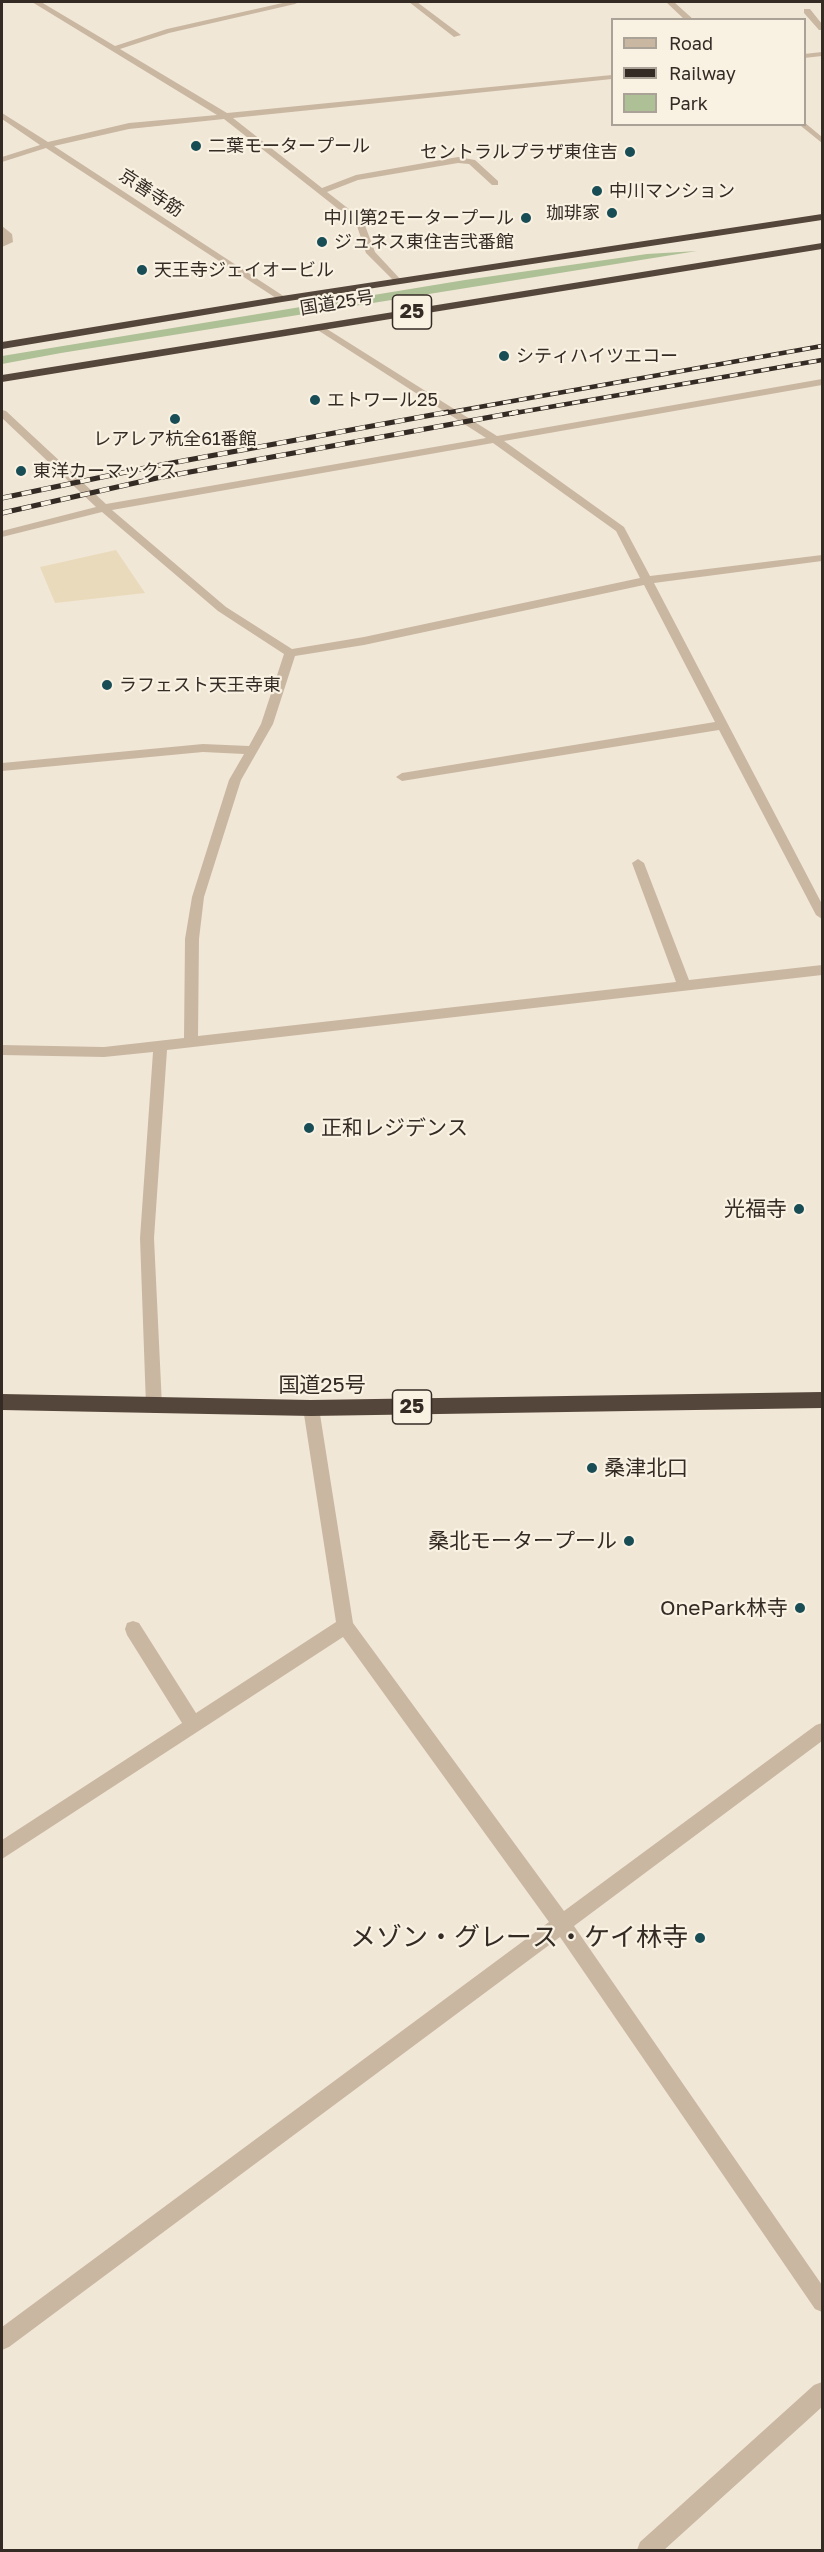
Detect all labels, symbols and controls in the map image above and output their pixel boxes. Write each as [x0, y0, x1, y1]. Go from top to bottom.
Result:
legend [611, 18, 806, 126]
text: Road [669, 32, 713, 54]
text: Railway [669, 62, 736, 84]
text: Park [669, 92, 708, 114]
place label: 二葉モータープール [208, 135, 370, 157]
marker: 二葉モータープール [189, 139, 203, 153]
place label: セントラルプラザ東住吉 [420, 141, 618, 163]
marker: セントラルプラザ東住吉 [623, 145, 637, 159]
street label: 京善寺筋 [115, 164, 187, 222]
place label: 中川マンション [609, 180, 735, 202]
marker: 中川マンション [590, 184, 604, 198]
place label: 珈琲家 [546, 202, 600, 224]
marker: 珈琲家 [605, 206, 619, 220]
place label: 中川第2モータープール [324, 207, 514, 229]
marker: 中川第2モータープール [519, 211, 533, 225]
place label: ジュネス東住吉弐番館 [334, 231, 514, 253]
marker: ジュネス東住吉弐番館 [315, 235, 329, 249]
place label: 天王寺ジェイオービル [154, 259, 334, 281]
marker: 天王寺ジェイオービル [135, 263, 149, 277]
street label: 国道25号 [298, 286, 376, 320]
road number: 25 [392, 295, 432, 329]
place label: シティハイツエコー [516, 345, 678, 367]
marker: シティハイツエコー [497, 349, 511, 363]
place label: エトワール25 [327, 389, 438, 411]
marker: エトワール25 [308, 393, 322, 407]
marker: レアレア杭全61番館 [168, 412, 182, 426]
place label: レアレア杭全61番館 [93, 428, 257, 450]
place label: 東洋カーマックス [33, 460, 177, 482]
marker: 東洋カーマックス [14, 464, 28, 478]
place label: ラフェスト天王寺東 [119, 674, 281, 696]
marker: ラフェスト天王寺東 [100, 678, 114, 692]
place label: 正和レジデンス [321, 1115, 468, 1141]
marker: 正和レジデンス [302, 1121, 316, 1135]
place label: 光福寺 [724, 1196, 787, 1222]
marker: 光福寺 [792, 1202, 806, 1216]
street label: 国道25号 [278, 1372, 366, 1398]
road number: 25 [392, 1390, 432, 1424]
place label: 桑津北口 [604, 1455, 688, 1481]
marker: 桑津北口 [585, 1461, 599, 1475]
place label: 桑北モータープール [428, 1528, 617, 1554]
marker: 桑北モータープール [622, 1534, 636, 1548]
place label: OnePark林寺 [660, 1595, 788, 1621]
marker: OnePark林寺 [793, 1601, 807, 1615]
place label: メゾン・グレース・ケイ林寺 [350, 1922, 688, 1954]
marker: メゾン・グレース・ケイ林寺 [693, 1931, 707, 1945]

